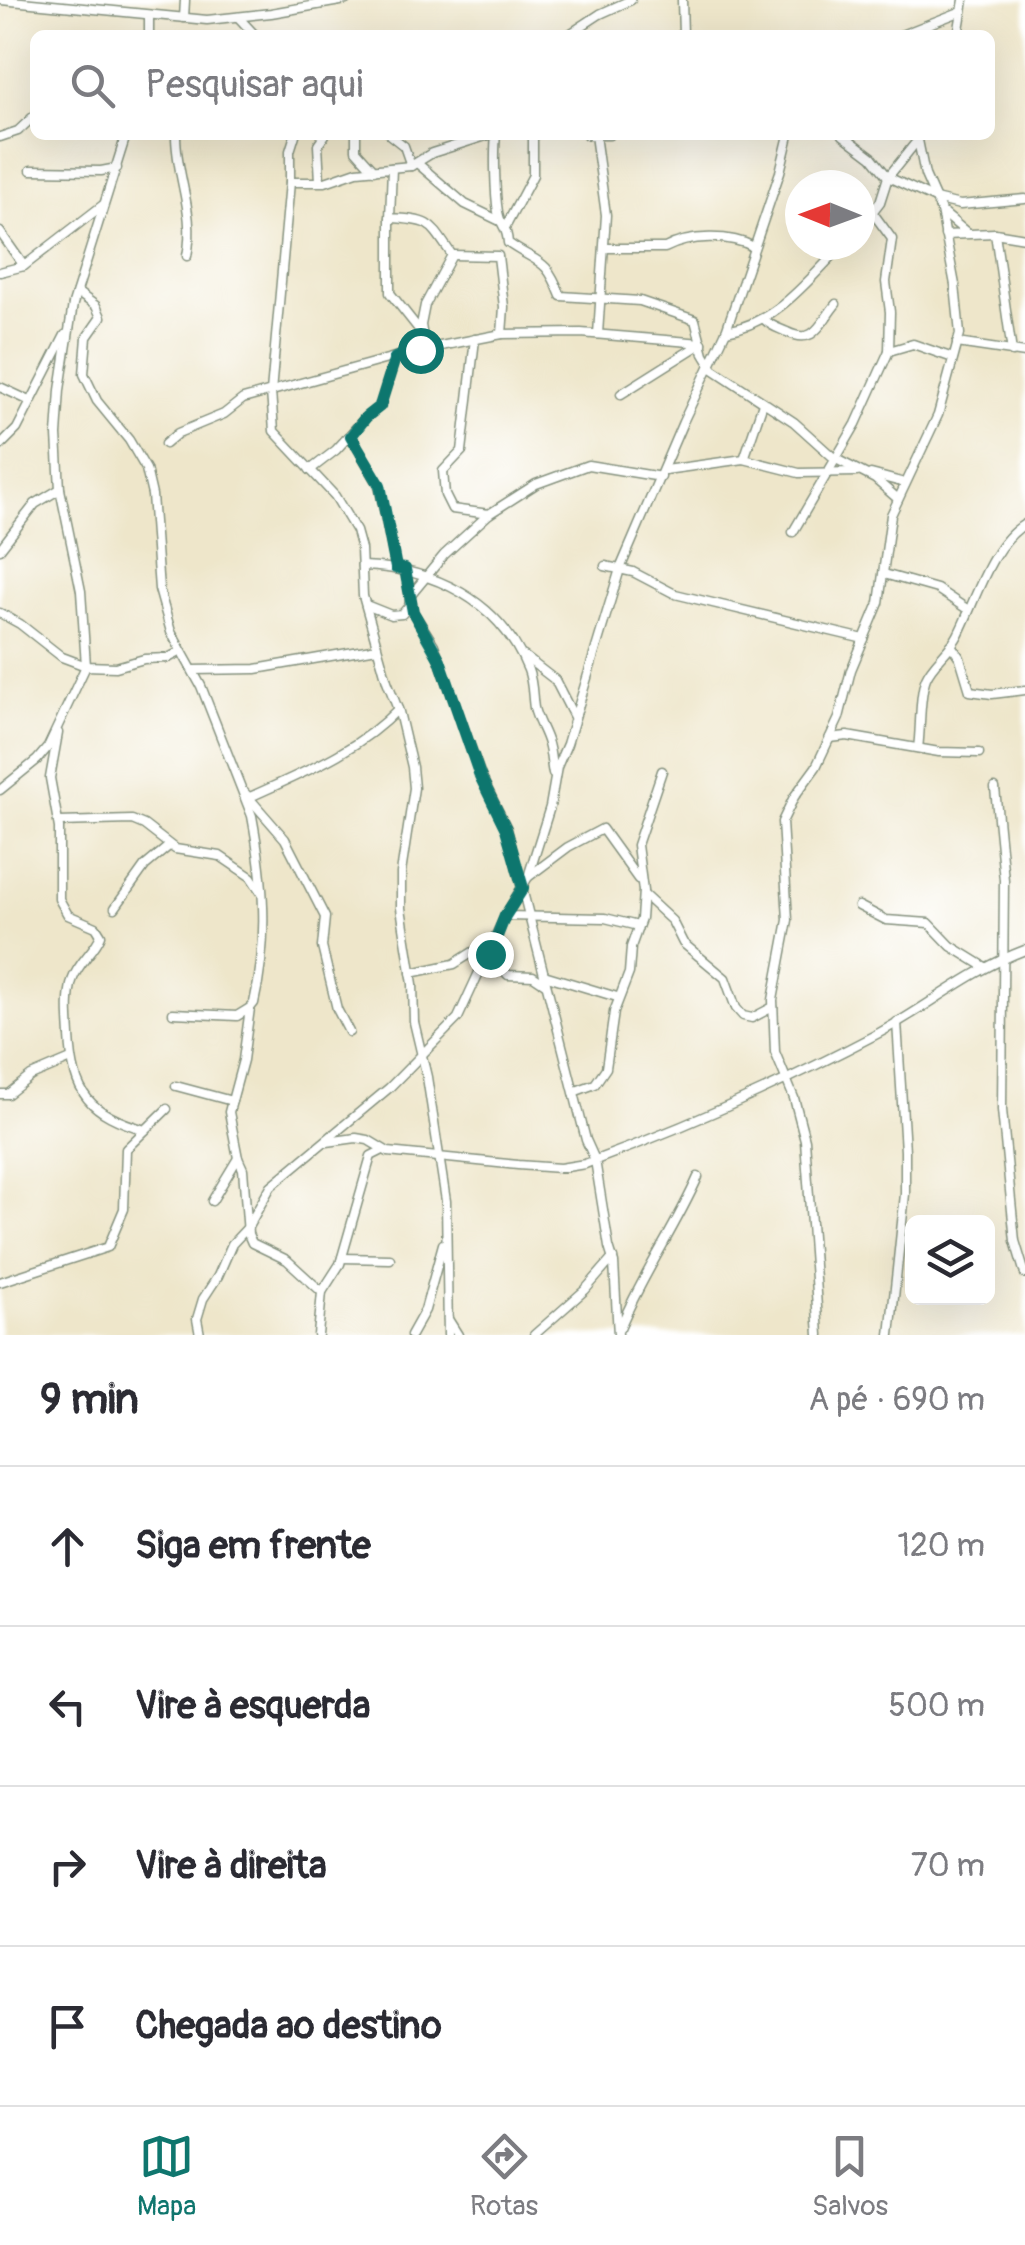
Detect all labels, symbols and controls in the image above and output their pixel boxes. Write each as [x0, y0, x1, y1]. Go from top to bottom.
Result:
search box [30, 30, 995, 140]
icon: search [65, 58, 120, 113]
text: Pesquisar aqui [145, 61, 363, 109]
north arrow [785, 170, 875, 260]
route start [398, 328, 444, 374]
route end [468, 932, 514, 978]
map controls [905, 1215, 995, 1305]
button: layers [905, 1215, 995, 1305]
text: 9 min [40, 1374, 139, 1426]
text: A pé · 690 m [809, 1380, 985, 1420]
icon: ahead [40, 1519, 95, 1574]
text: Siga em frente [135, 1522, 371, 1570]
text: 120 m [897, 1526, 985, 1566]
icon: left [40, 1679, 95, 1734]
text: Vire à esquerda [135, 1682, 370, 1730]
text: 500 m [889, 1686, 985, 1726]
icon: right [40, 1839, 95, 1894]
text: Vire à direita [135, 1842, 327, 1890]
text: 70 m [911, 1846, 985, 1886]
icon: arrive [40, 1999, 95, 2054]
text: Chegada ao destino [135, 2002, 442, 2050]
tab: Mapa [137, 2129, 196, 2224]
tab: Rotas [470, 2129, 538, 2224]
tab: Salvos [812, 2129, 888, 2224]

